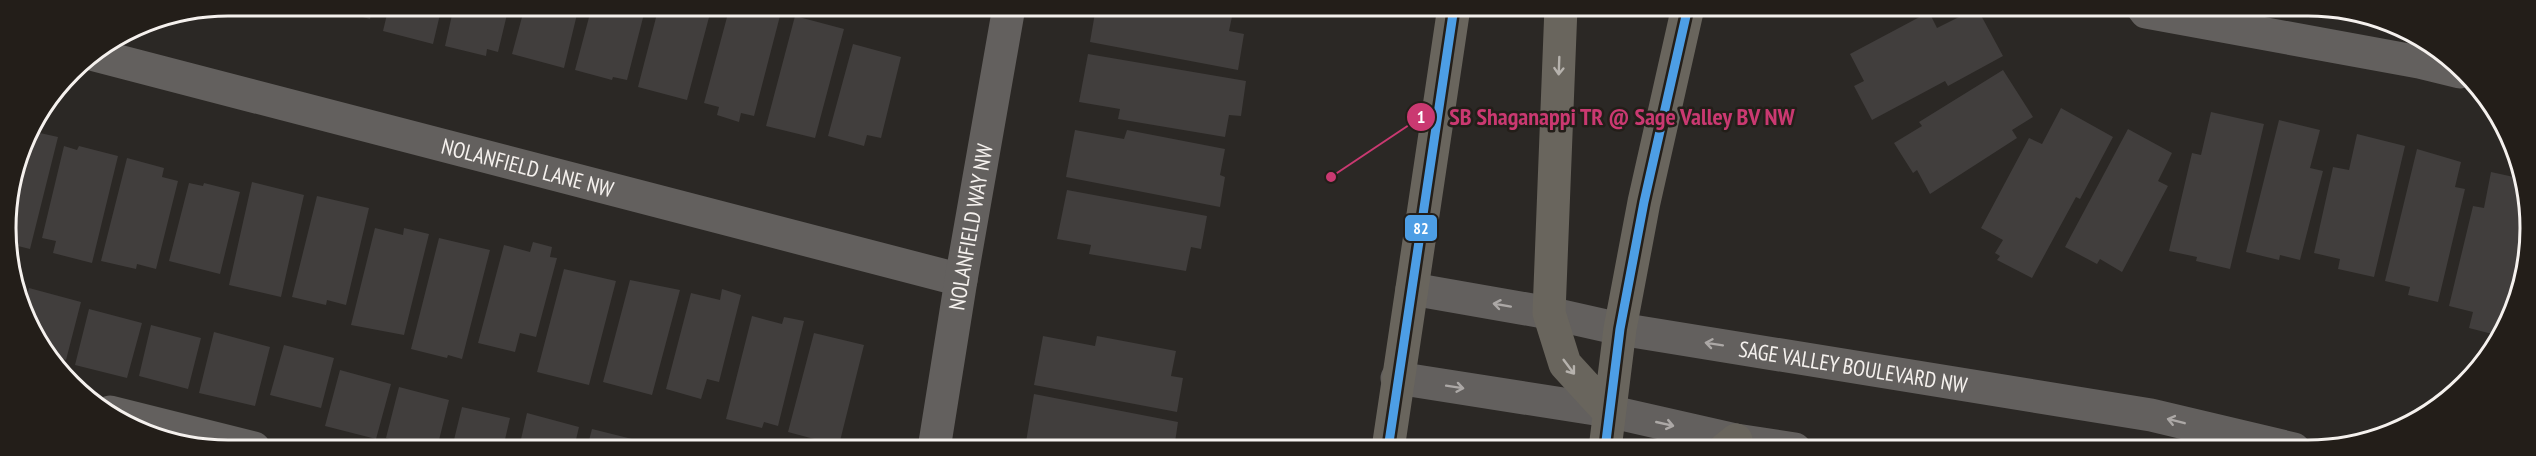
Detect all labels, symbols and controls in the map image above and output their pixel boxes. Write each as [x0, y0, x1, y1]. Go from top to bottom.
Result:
one-way arrow [1553, 55, 1564, 75]
callout: SB Shaganappi TR @ Sage Valley BV NW [1406, 96, 1808, 138]
text: SB Shaganappi TR @ Sage Valley BV NW [1449, 101, 1796, 132]
text: 1 [1417, 105, 1425, 128]
street label: NOLANFIELD LANE NW [439, 132, 617, 203]
street label: NOLANFIELD WAY NW [942, 141, 999, 312]
line badge: 82 [1404, 214, 1438, 242]
text: 82 [1413, 218, 1429, 238]
one-way arrow [1492, 299, 1512, 310]
street label: SAGE VALLEY BOULEVARD NW [1737, 334, 1970, 399]
one-way arrow [1705, 338, 1724, 349]
one-way arrow [1563, 359, 1576, 375]
one-way arrow [1444, 382, 1464, 393]
one-way arrow [2166, 415, 2186, 426]
one-way arrow [1655, 419, 1675, 430]

